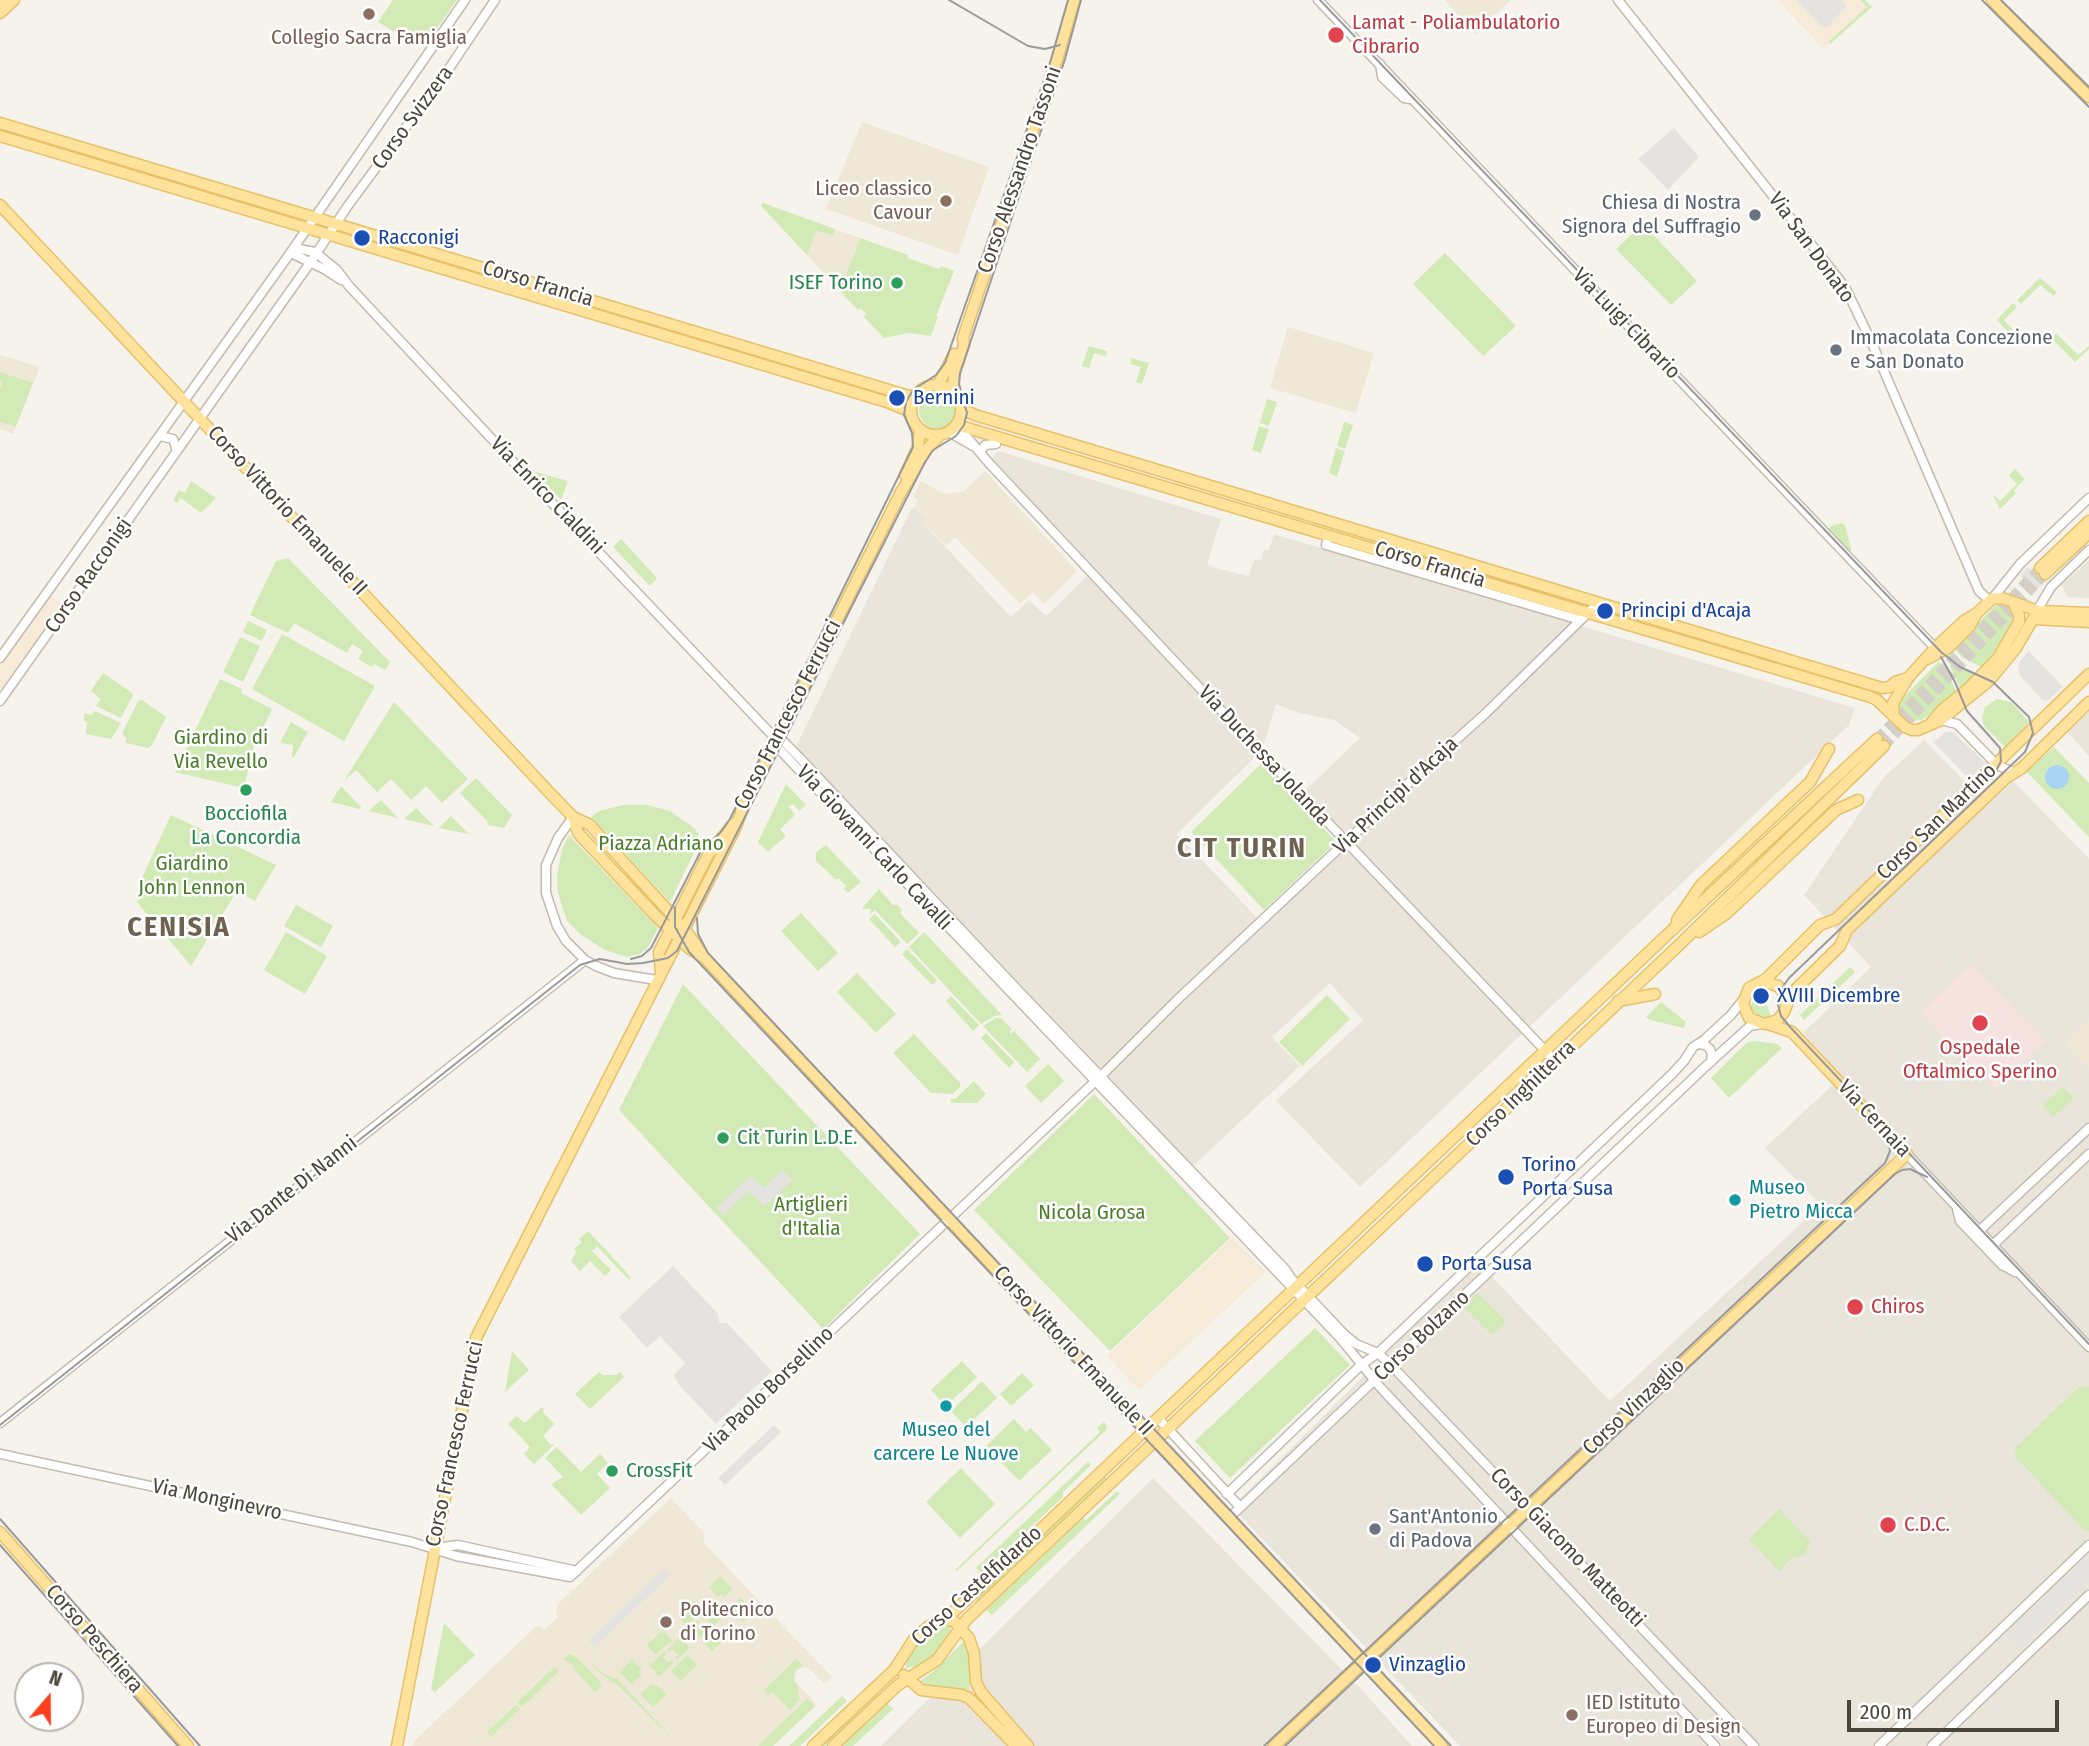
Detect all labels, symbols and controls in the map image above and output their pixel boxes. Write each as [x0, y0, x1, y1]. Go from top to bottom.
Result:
marker: Collegio Sacra Famiglia [361, 6, 377, 22]
place label: Lamat - Poliambulatorio Cibrario [1352, 10, 1560, 60]
place label: Collegio Sacra Famiglia [271, 25, 467, 51]
marker: Lamat - Poliambulatorio Cibrario [1326, 25, 1346, 45]
street label: Corso Svizzera [367, 61, 459, 175]
street label: Corso Alessandro Tassoni [973, 63, 1067, 277]
place label: Liceo classico Cavour [815, 176, 932, 226]
street label: Via San Donato [1763, 188, 1859, 308]
place label: Chiesa di Nostra Signora del Suffragio [1562, 190, 1741, 240]
marker: Liceo classico Cavour [938, 193, 954, 209]
marker: Chiesa di Nostra Signora del Suffragio [1747, 207, 1763, 223]
place label: Racconigi [378, 225, 459, 251]
marker: Racconigi [352, 228, 372, 248]
street label: Corso Francia [480, 255, 596, 313]
street label: Via Luigi Cibrario [1567, 263, 1685, 385]
place label: ISEF Torino [789, 270, 883, 296]
marker: ISEF Torino [889, 275, 905, 291]
place label: Immacolata Concezione e San Donato [1850, 325, 2053, 375]
marker: Immacolata Concezione e San Donato [1828, 342, 1844, 358]
place label: Bernini [913, 385, 975, 411]
marker: Bernini [887, 388, 907, 408]
street label: Corso Vittorio Emanuele II [202, 421, 372, 601]
street label: Via Enrico Cialdini [485, 432, 609, 560]
street label: Corso Racconigi [40, 514, 138, 638]
street label: Corso Francia [1372, 536, 1488, 594]
place label: Principi d'Acaja [1621, 598, 1751, 624]
marker: Principi d'Acaja [1595, 601, 1615, 621]
street label: Corso Francesco Ferrucci [729, 616, 847, 814]
street label: Via Duchessa Jolanda [1192, 681, 1336, 831]
park label: Giardino di Via Revello [174, 725, 268, 775]
street label: Via Principi d'Acaja [1328, 732, 1464, 860]
street label: Corso San Martino [1872, 758, 2002, 886]
street label: Via Giovanni Carlo Cavalli [791, 760, 957, 936]
marker: Bocciofila La Concordia [238, 782, 254, 798]
place label: Bocciofila La Concordia [191, 801, 301, 851]
park label: Piazza Adriano [598, 831, 724, 857]
district label: CIT TURIN [1178, 832, 1306, 866]
park label: Giardino John Lennon [138, 851, 246, 901]
district label: CENISIA [128, 911, 230, 945]
place label: XVIII Dicembre [1777, 983, 1900, 1009]
marker: XVIII Dicembre [1751, 986, 1771, 1006]
marker: Ospedale Oftalmico Sperino [1970, 1013, 1990, 1033]
street label: Corso Inghilterra [1461, 1035, 1581, 1153]
place label: Ospedale Oftalmico Sperino [1903, 1035, 2057, 1085]
street label: Via Cernaia [1832, 1075, 1916, 1163]
place label: Cit Turin L.D.E. [737, 1125, 858, 1151]
marker: Cit Turin L.D.E. [715, 1130, 731, 1146]
street label: Via Dante Di Nanni [221, 1131, 363, 1249]
place label: Torino Porta Susa [1522, 1152, 1613, 1202]
marker: Torino Porta Susa [1496, 1167, 1516, 1187]
place label: Museo Pietro Micca [1749, 1175, 1853, 1225]
park label: Artiglieri d'Italia [774, 1192, 848, 1242]
marker: Museo Pietro Micca [1727, 1192, 1743, 1208]
park label: Nicola Grosa [1038, 1200, 1146, 1226]
place label: Porta Susa [1441, 1251, 1532, 1277]
marker: Porta Susa [1415, 1254, 1435, 1274]
street label: Corso Vittorio Emanuele II [988, 1261, 1158, 1441]
street label: Corso Bolzano [1369, 1285, 1475, 1387]
place label: Chiros [1871, 1294, 1925, 1320]
marker: Chiros [1845, 1297, 1865, 1317]
street label: Via Paolo Borsellino [699, 1321, 839, 1459]
street label: Corso Francesco Ferrucci [421, 1339, 489, 1549]
street label: Corso Vinzaglio [1578, 1353, 1690, 1461]
marker: Museo del carcere Le Nuove [938, 1398, 954, 1414]
place label: Museo del carcere Le Nuove [873, 1417, 1019, 1467]
place label: CrossFit [626, 1458, 693, 1484]
marker: CrossFit [604, 1463, 620, 1479]
street label: Corso Giacomo Matteotti [1484, 1463, 1650, 1633]
street label: Via Monginevro [150, 1474, 284, 1526]
place label: Sant'Antonio di Padova [1389, 1504, 1498, 1554]
place label: C.D.C. [1904, 1512, 1950, 1538]
marker: C.D.C. [1878, 1515, 1898, 1535]
street label: Corso Castelfidardo [907, 1521, 1047, 1651]
marker: Sant'Antonio di Padova [1367, 1521, 1383, 1537]
street label: Corso Peschiera [40, 1580, 148, 1698]
place label: Politecnico di Torino [680, 1597, 774, 1647]
marker: Politecnico di Torino [658, 1614, 674, 1630]
place label: Vinzaglio [1389, 1652, 1466, 1678]
marker: Vinzaglio [1363, 1655, 1383, 1675]
north arrow [14, 1662, 84, 1732]
text: N [46, 1666, 65, 1691]
scale bar [1851, 1686, 2063, 1730]
place label: IED Istituto Europeo di Design [1586, 1690, 1741, 1740]
text: 200 m [1860, 1699, 1912, 1725]
marker: IED Istituto Europeo di Design [1564, 1707, 1580, 1723]

